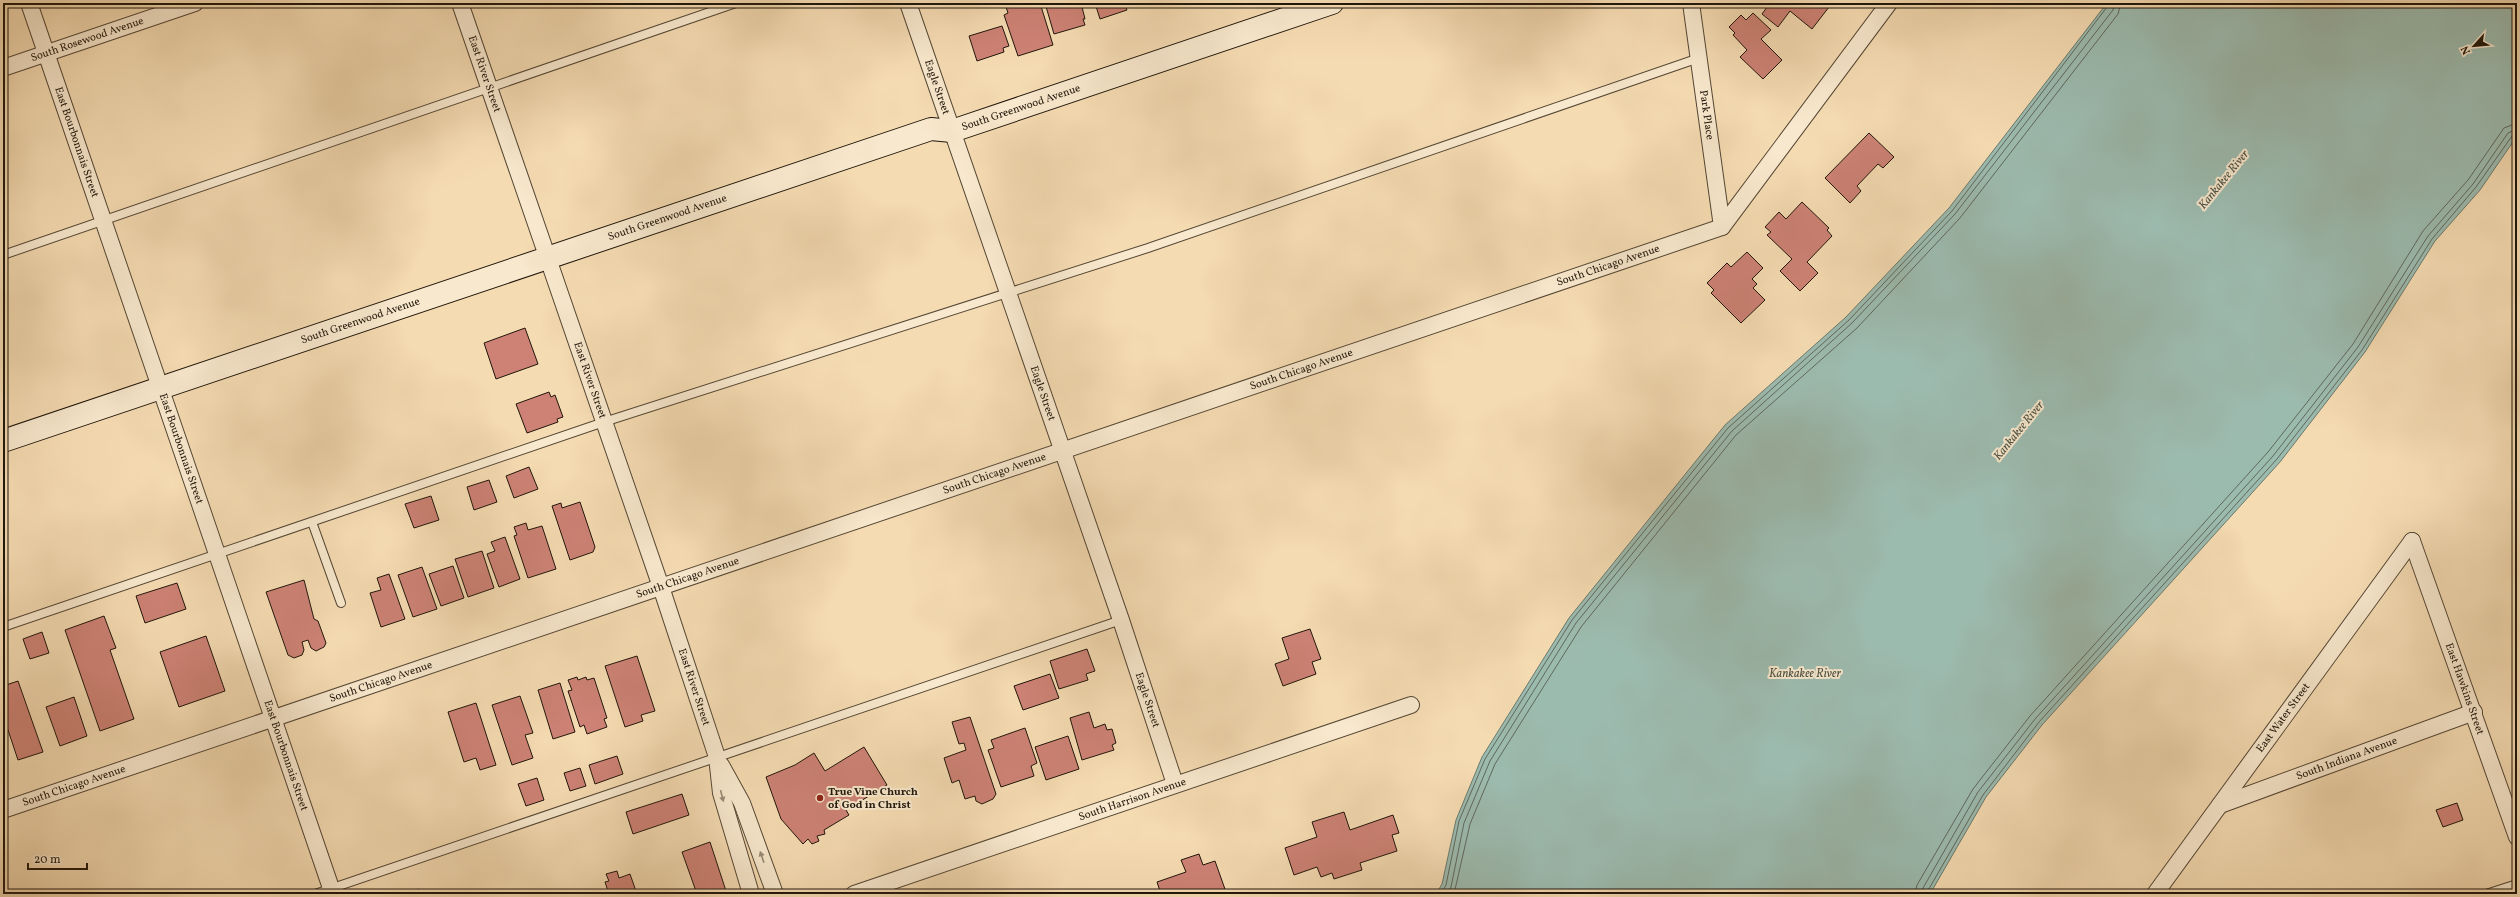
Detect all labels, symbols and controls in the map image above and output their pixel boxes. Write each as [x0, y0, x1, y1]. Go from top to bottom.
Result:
street label: South Rosewood Avenue [29, 13, 146, 66]
north arrow [2454, 26, 2494, 66]
street label: East River Street [464, 33, 505, 114]
text: N [2458, 43, 2475, 57]
street label: Eagle Street [921, 58, 954, 117]
street label: South Greenwood Avenue [960, 81, 1082, 135]
street label: East Bourbonnais Street [51, 85, 102, 200]
street label: Park Place [1696, 89, 1717, 141]
water label: Kankakee River [2195, 147, 2253, 213]
street label: South Greenwood Avenue [606, 191, 729, 245]
street label: South Chicago Avenue [1555, 241, 1662, 290]
street label: South Greenwood Avenue [299, 294, 422, 348]
street label: East River Street [570, 340, 610, 421]
street label: South Chicago Avenue [1248, 345, 1355, 394]
street label: Eagle Street [1026, 364, 1059, 423]
street label: East Bourbonnais Street [155, 391, 207, 506]
water label: Kankakee River [1990, 398, 2048, 464]
street label: South Chicago Avenue [941, 449, 1048, 498]
street label: South Chicago Avenue [634, 553, 741, 602]
street label: East Hawkins Street [2441, 641, 2488, 737]
street label: East River Street [674, 647, 714, 728]
street label: South Chicago Avenue [327, 657, 434, 706]
water label: Kankakee River [1769, 666, 1841, 682]
street label: Eagle Street [1131, 670, 1163, 730]
street label: East Water Street [2253, 680, 2314, 756]
street label: East Bourbonnais Street [260, 698, 312, 813]
street label: South Indiana Avenue [2294, 733, 2399, 784]
street label: South Chicago Avenue [20, 761, 128, 810]
street label: South Harrison Avenue [1077, 774, 1188, 825]
place label: True Vine Church of God in Christ [828, 785, 918, 813]
one-way arrow [719, 790, 725, 802]
marker: True Vine Church of God in Christ [815, 793, 825, 803]
scale bar [28, 845, 87, 871]
one-way arrow [758, 851, 764, 863]
text: 20 m [34, 852, 61, 868]

